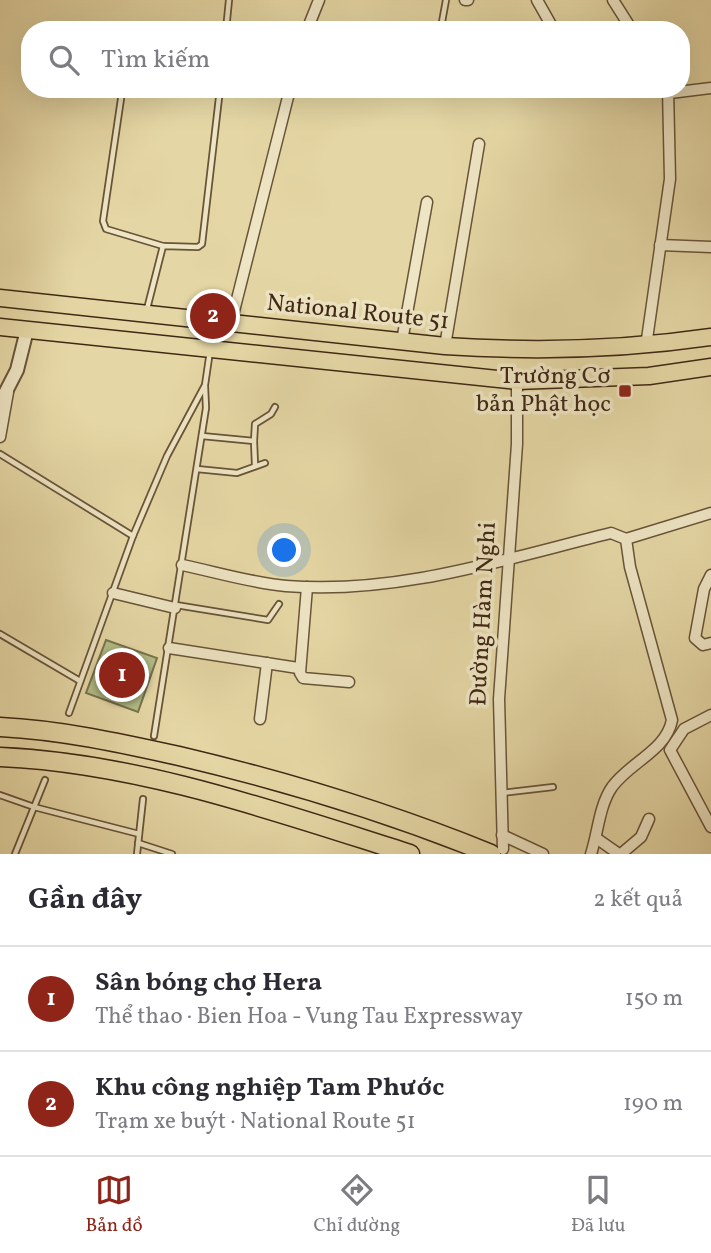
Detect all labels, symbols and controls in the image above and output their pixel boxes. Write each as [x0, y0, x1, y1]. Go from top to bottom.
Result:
search box [21, 21, 690, 98]
icon: search [45, 41, 83, 79]
text: Tìm kiếm [101, 42, 210, 78]
street label: National Route 51 [265, 287, 451, 339]
pin: 2 [190, 290, 236, 342]
place label: Trường Cơ bản Phật học [476, 360, 611, 422]
marker: Trường Cơ bản Phật học [617, 383, 633, 399]
street label: Đường Hàm Nghi [462, 521, 506, 707]
your location [267, 533, 301, 567]
pin: 1 [99, 649, 145, 701]
text: Gần đây [28, 879, 142, 921]
text: 2 kết quả [593, 884, 683, 916]
text: Sân bóng chợ Hera [95, 965, 322, 1001]
text: 1 [46, 983, 56, 1015]
text: 150 m [625, 983, 683, 1015]
text: Thể thao · Bien Hoa - Vung Tau Expressway [95, 1001, 523, 1033]
text: Khu công nghiệp Tam Phước [95, 1070, 444, 1106]
text: 2 [45, 1088, 57, 1120]
text: 190 m [623, 1088, 683, 1120]
text: Trạm xe buýt · National Route 51 [95, 1106, 416, 1138]
tab: Bản đồ [85, 1171, 143, 1239]
tab: Chỉ đường [313, 1171, 400, 1239]
tab: Đã lưu [571, 1171, 626, 1239]

